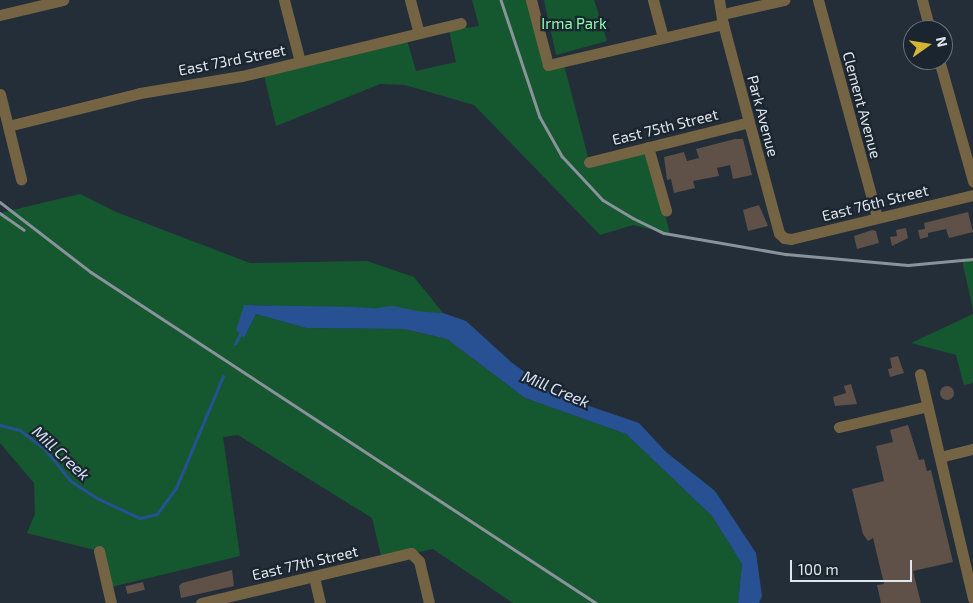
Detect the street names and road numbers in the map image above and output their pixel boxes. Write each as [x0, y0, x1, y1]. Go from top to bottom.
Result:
street label: East 73rd Street [177, 41, 287, 79]
street label: Clement Avenue [839, 49, 885, 161]
street label: Park Avenue [743, 73, 783, 159]
street label: East 75th Street [610, 105, 720, 149]
street label: East 76th Street [820, 181, 930, 225]
street label: East 77th Street [250, 542, 360, 584]

